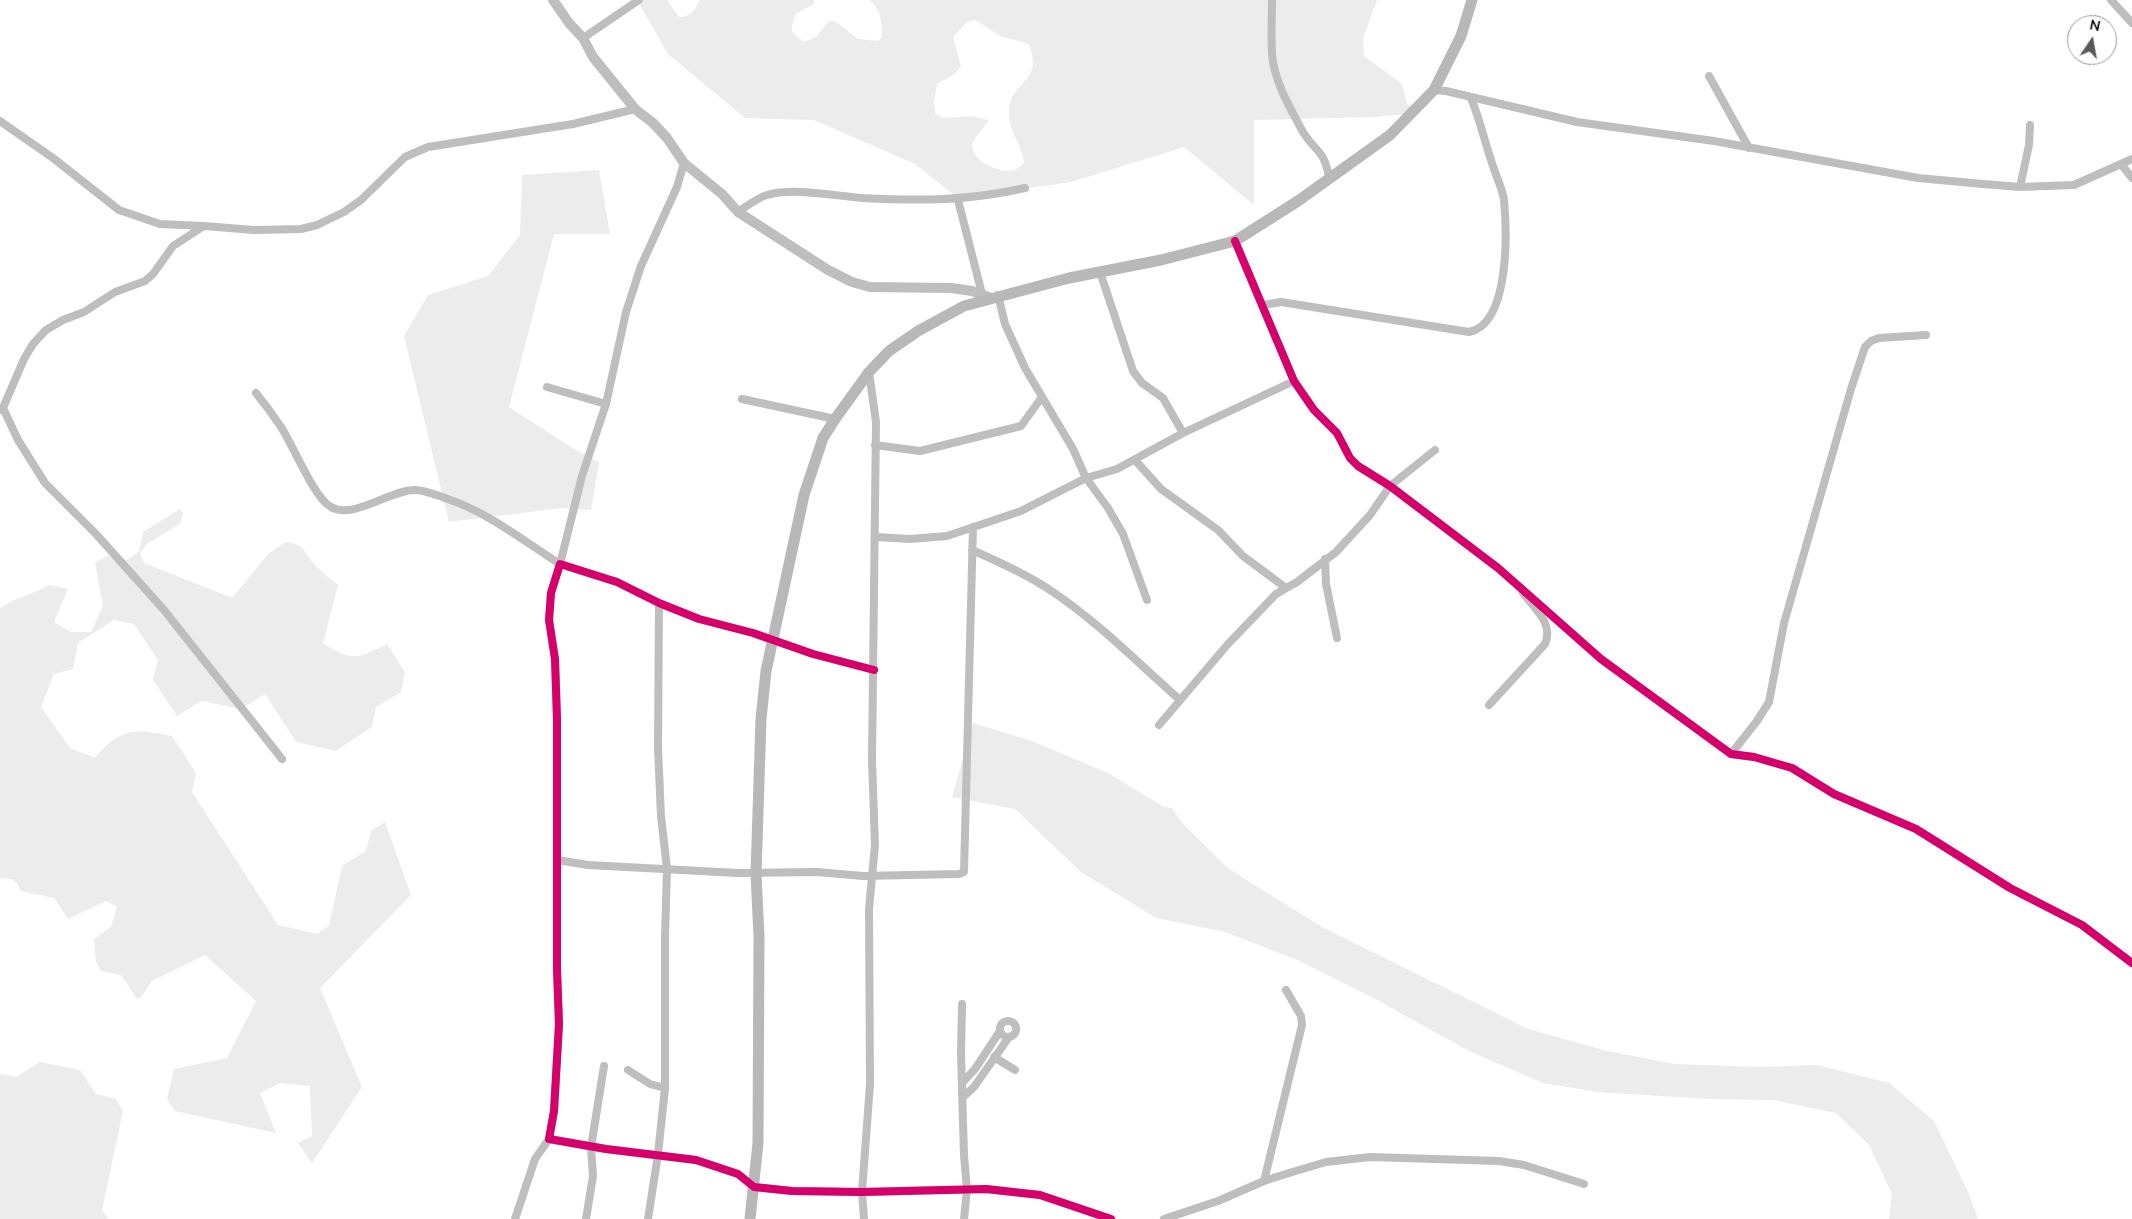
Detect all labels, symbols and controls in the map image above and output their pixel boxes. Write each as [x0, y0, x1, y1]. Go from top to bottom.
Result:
north arrow [2067, 15, 2117, 65]
text: N [2088, 15, 2102, 36]

